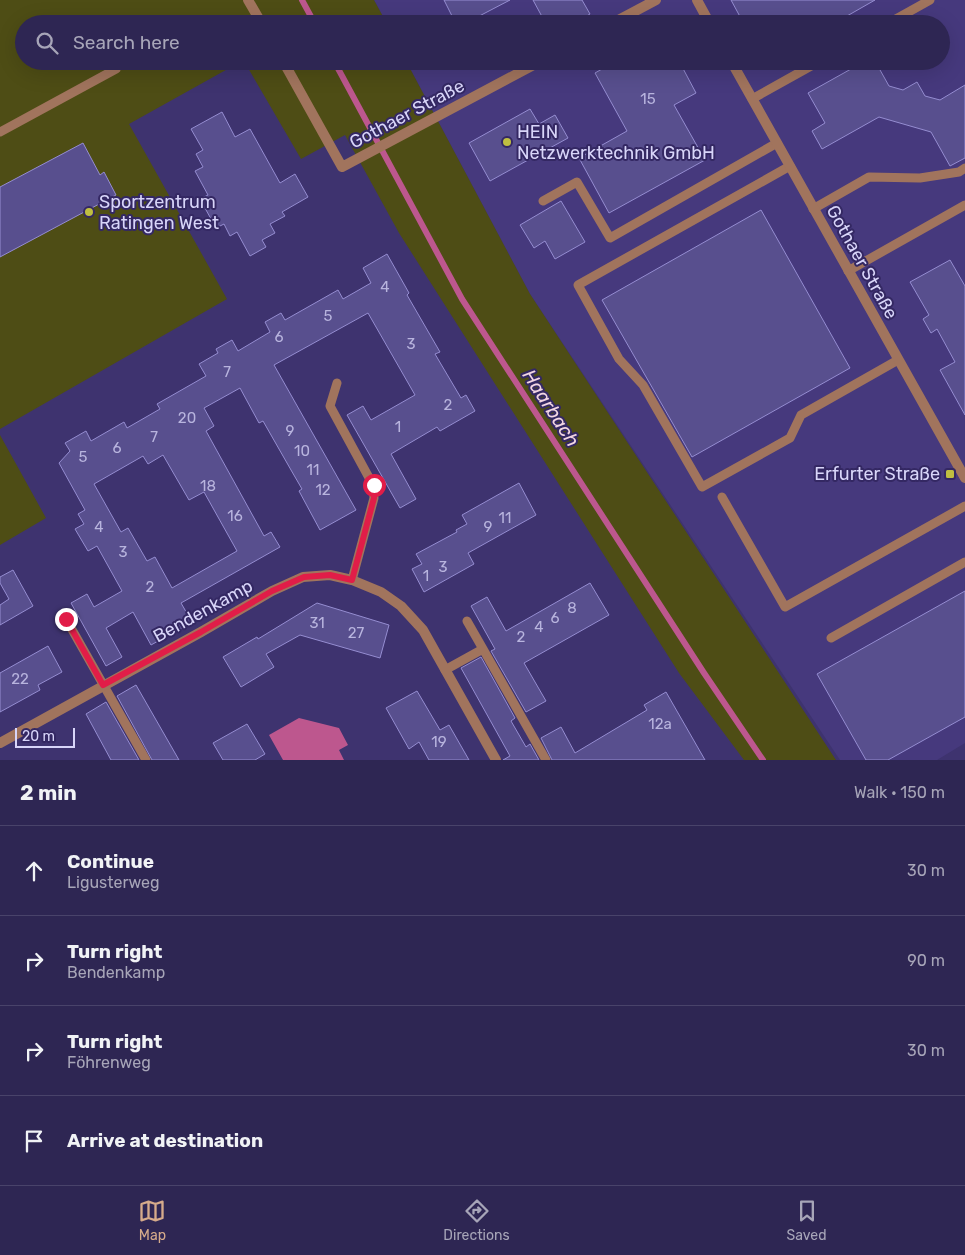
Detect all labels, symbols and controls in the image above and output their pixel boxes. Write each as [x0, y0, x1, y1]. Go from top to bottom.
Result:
search box [15, 15, 950, 70]
icon: search [33, 29, 61, 57]
text: Search here [73, 31, 180, 54]
street label: Gothaer Straße [346, 74, 468, 154]
house number: 15 [640, 90, 656, 108]
place label: HEIN Netzwerktechnik GmbH [517, 121, 715, 164]
marker: HEIN Netzwerktechnik GmbH [501, 136, 513, 148]
place label: Sportzentrum Ratingen West [99, 191, 219, 234]
street label: Gothaer Straße [822, 201, 902, 323]
marker: Sportzentrum Ratingen West [83, 206, 95, 218]
house number: 4 [380, 278, 390, 296]
house number: 5 [324, 307, 333, 325]
house number: 6 [274, 328, 284, 346]
house number: 3 [406, 335, 416, 353]
house number: 7 [223, 363, 231, 381]
water label: Haarbach [518, 365, 584, 451]
house number: 2 [444, 396, 453, 414]
house number: 20 [178, 409, 196, 427]
house number: 1 [395, 418, 401, 436]
house number: 9 [286, 422, 295, 440]
house number: 7 [150, 428, 158, 446]
house number: 6 [112, 439, 122, 457]
house number: 10 [294, 442, 310, 460]
house number: 5 [79, 448, 88, 466]
house number: 11 [307, 461, 319, 479]
place label: Erfurter Straße [814, 463, 940, 485]
marker: Erfurter Straße [944, 468, 956, 480]
route start [363, 474, 386, 497]
house number: 18 [200, 477, 216, 495]
house number: 12 [315, 481, 331, 499]
house number: 16 [227, 507, 243, 525]
house number: 11 [499, 509, 511, 527]
house number: 4 [94, 518, 104, 536]
house number: 9 [484, 518, 493, 536]
house number: 3 [118, 543, 128, 561]
house number: 3 [438, 558, 448, 576]
house number: 1 [423, 567, 429, 585]
street label: Bendenkamp [149, 575, 257, 647]
house number: 2 [146, 578, 155, 596]
house number: 8 [567, 599, 577, 617]
route end [55, 608, 78, 631]
house number: 6 [550, 609, 560, 627]
house number: 31 [309, 614, 325, 632]
house number: 4 [534, 618, 544, 636]
house number: 27 [348, 624, 365, 642]
house number: 2 [517, 628, 526, 646]
house number: 22 [11, 670, 29, 688]
house number: 12a [648, 715, 672, 733]
scale bar [15, 725, 75, 748]
text: 20 m [22, 728, 55, 745]
house number: 19 [431, 733, 447, 751]
text: 2 min [20, 780, 77, 805]
text: Walk · 150 m [854, 783, 945, 802]
text: Continue [67, 850, 154, 873]
icon: ahead [20, 857, 48, 885]
text: 30 m [907, 861, 945, 880]
text: Ligusterweg [67, 873, 160, 892]
text: Turn right [67, 940, 162, 963]
icon: right [20, 947, 48, 975]
text: 90 m [907, 951, 945, 970]
text: Bendenkamp [67, 963, 165, 982]
text: Turn right [67, 1030, 162, 1053]
icon: right [20, 1037, 48, 1065]
text: 30 m [907, 1041, 945, 1060]
text: Föhrenweg [67, 1053, 151, 1072]
icon: arrive [20, 1127, 48, 1155]
text: Arrive at destination [67, 1129, 263, 1152]
tab: Map [138, 1197, 166, 1244]
tab: Directions [443, 1197, 510, 1244]
tab: Saved [787, 1197, 827, 1244]

